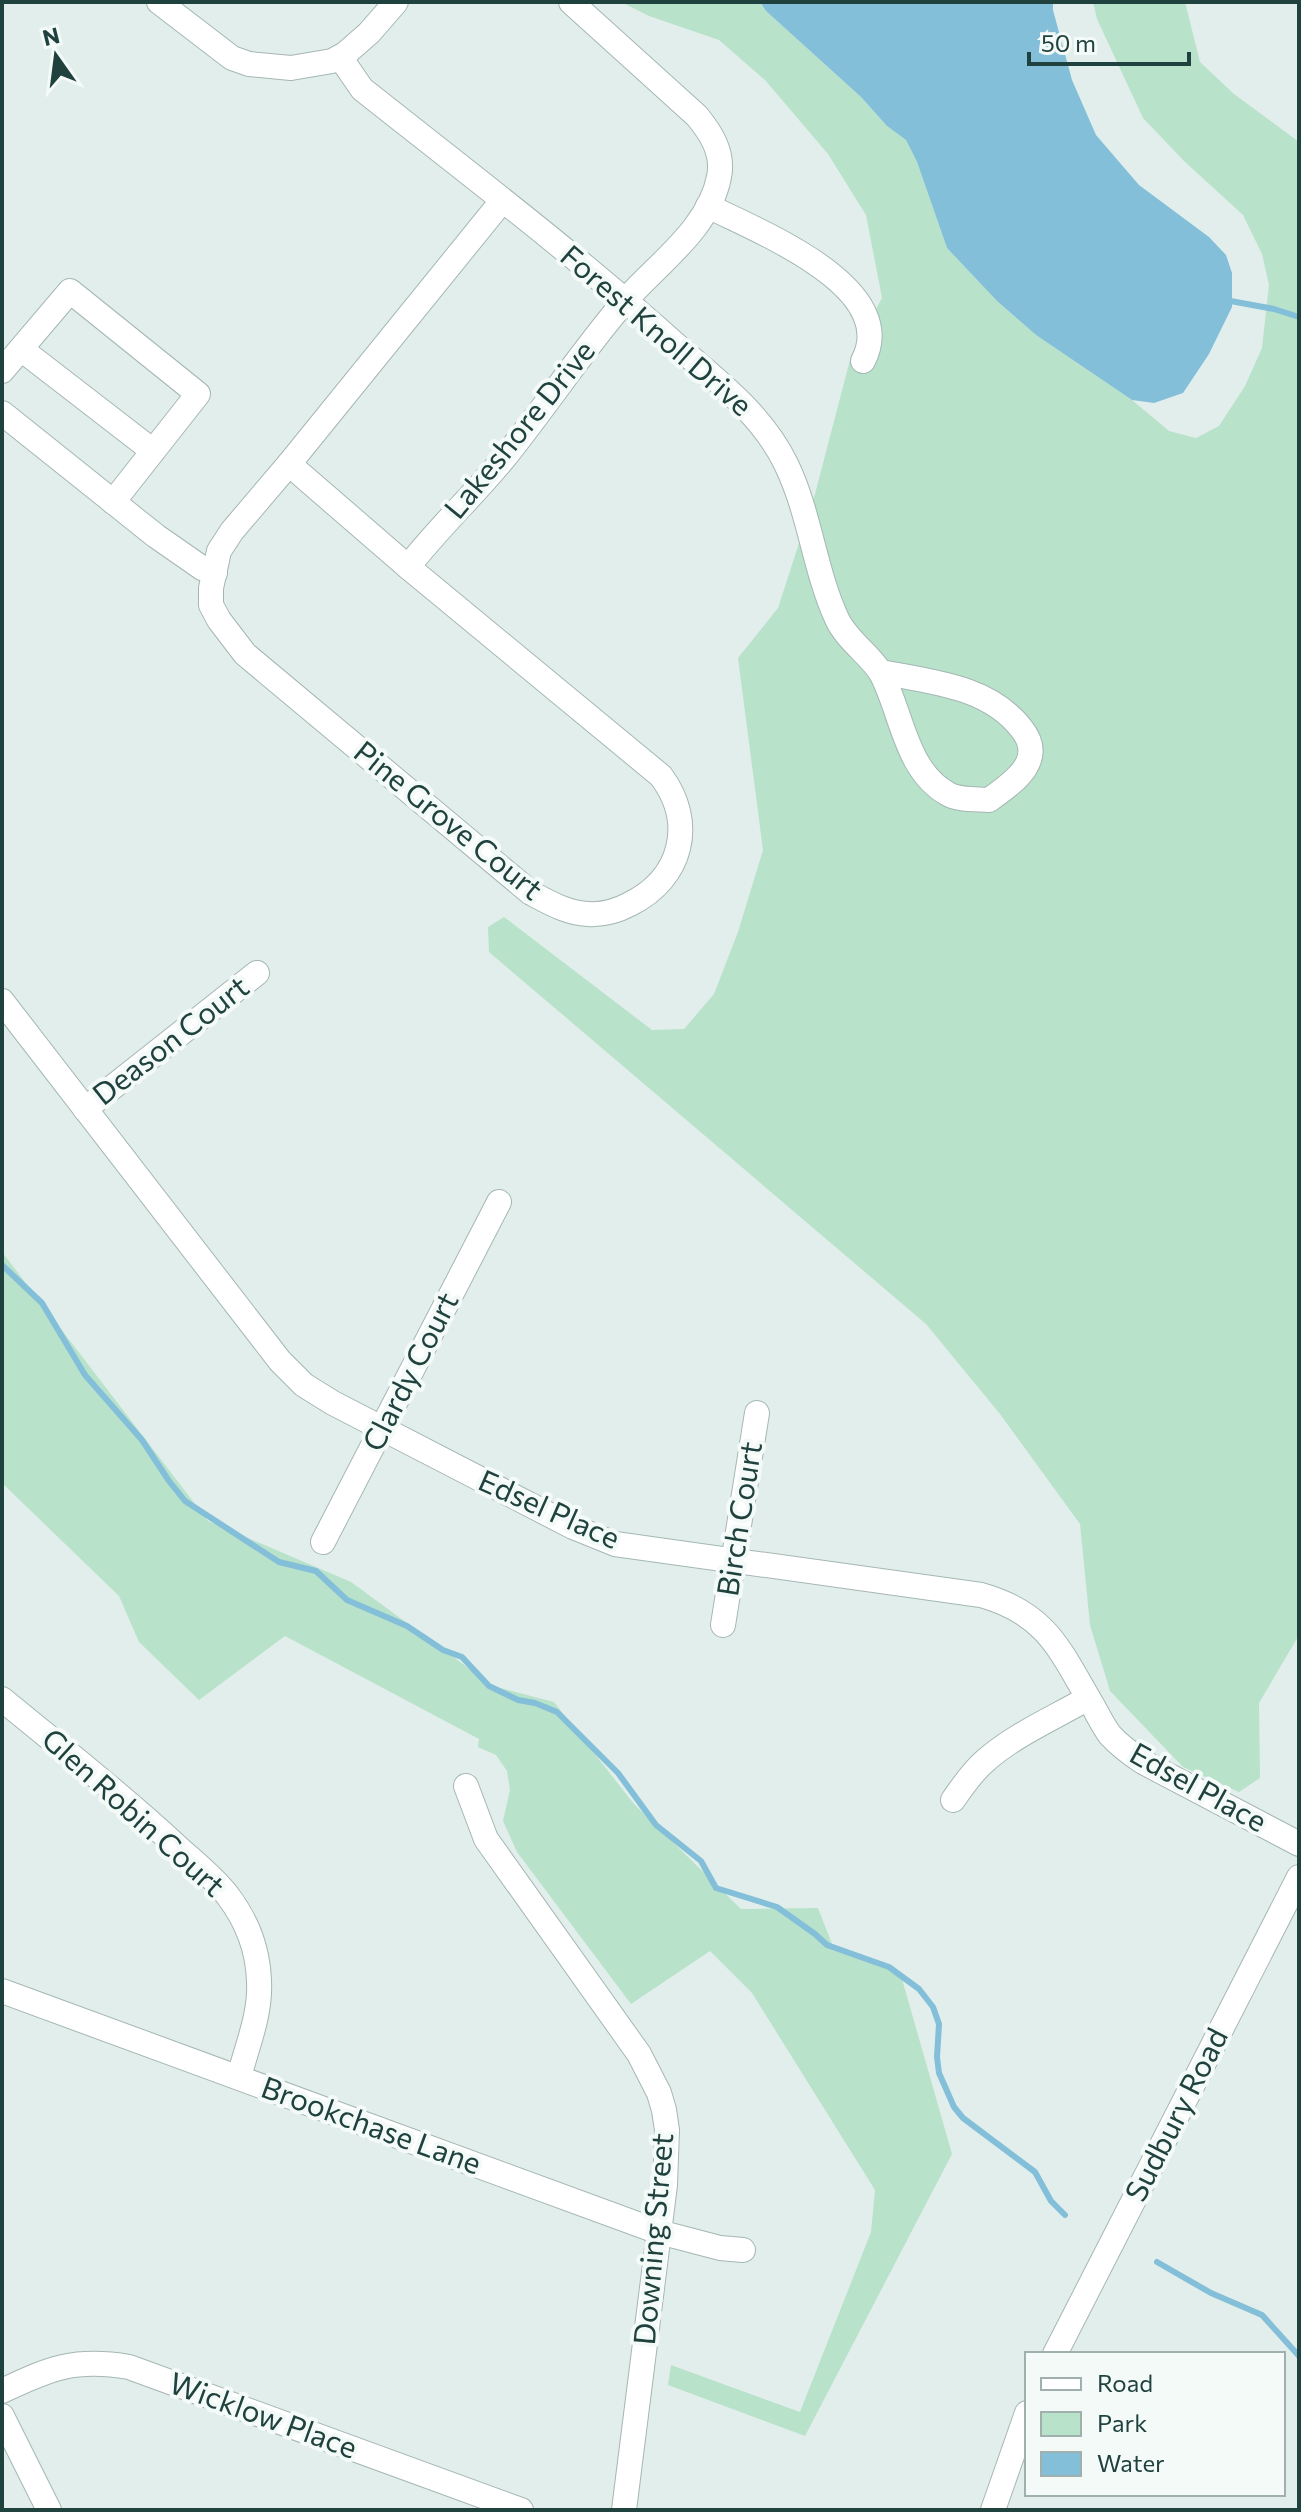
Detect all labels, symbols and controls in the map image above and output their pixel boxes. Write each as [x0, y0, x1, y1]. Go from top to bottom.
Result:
north arrow [16, 16, 96, 96]
scale bar [1029, 16, 1189, 66]
text: N [40, 21, 62, 51]
text: 50 m [1041, 28, 1096, 57]
street label: Forest Knoll Drive [554, 236, 761, 422]
street label: Lakeshore Drive [435, 332, 601, 525]
street label: Pine Grove Court [348, 732, 551, 906]
street label: Deason Court [84, 967, 255, 1111]
street label: Clardy Court [353, 1285, 465, 1457]
street label: Birch Court [707, 1439, 768, 1598]
street label: Edsel Place [474, 1460, 626, 1555]
street label: Glen Robin Court [36, 1719, 234, 1903]
street label: Edsel Place [1124, 1733, 1274, 1839]
street label: Sudbury Road [1115, 2021, 1234, 2207]
street label: Brookchase Lane [257, 2067, 487, 2181]
street label: Downing Street [624, 2131, 679, 2346]
legend [1025, 2352, 1285, 2496]
street label: Wicklow Place [165, 2363, 363, 2465]
text: Road [1097, 2368, 1153, 2397]
text: Park [1097, 2408, 1147, 2437]
text: Water [1097, 2448, 1165, 2477]

